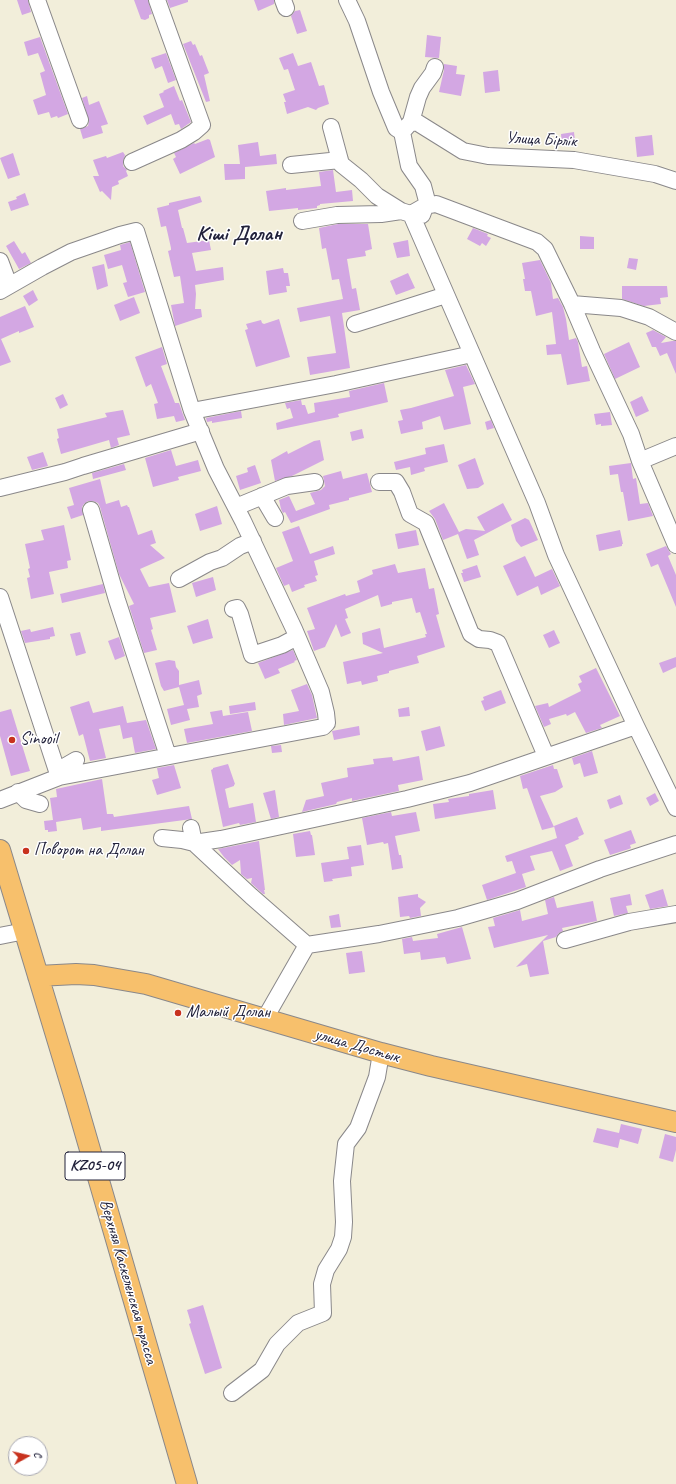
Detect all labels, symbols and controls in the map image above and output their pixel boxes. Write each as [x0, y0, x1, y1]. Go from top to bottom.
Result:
street label: Улица Бірлік [505, 128, 577, 152]
district label: Кіші Долан [196, 221, 282, 247]
place label: Sinooil [20, 730, 57, 750]
marker: Sinooil [7, 735, 17, 745]
place label: Поворот на Долан [34, 841, 144, 861]
marker: Поворот на Долан [21, 846, 31, 856]
place label: Малый Долан [186, 1003, 270, 1023]
marker: Малый Долан [173, 1008, 183, 1018]
street label: улица Достык [312, 1024, 402, 1068]
road number: KZ05-04 [65, 1152, 125, 1180]
street label: Верхняя Каскеленская трасса [95, 1197, 161, 1367]
north arrow [8, 1436, 48, 1476]
text: С [32, 1451, 46, 1458]

